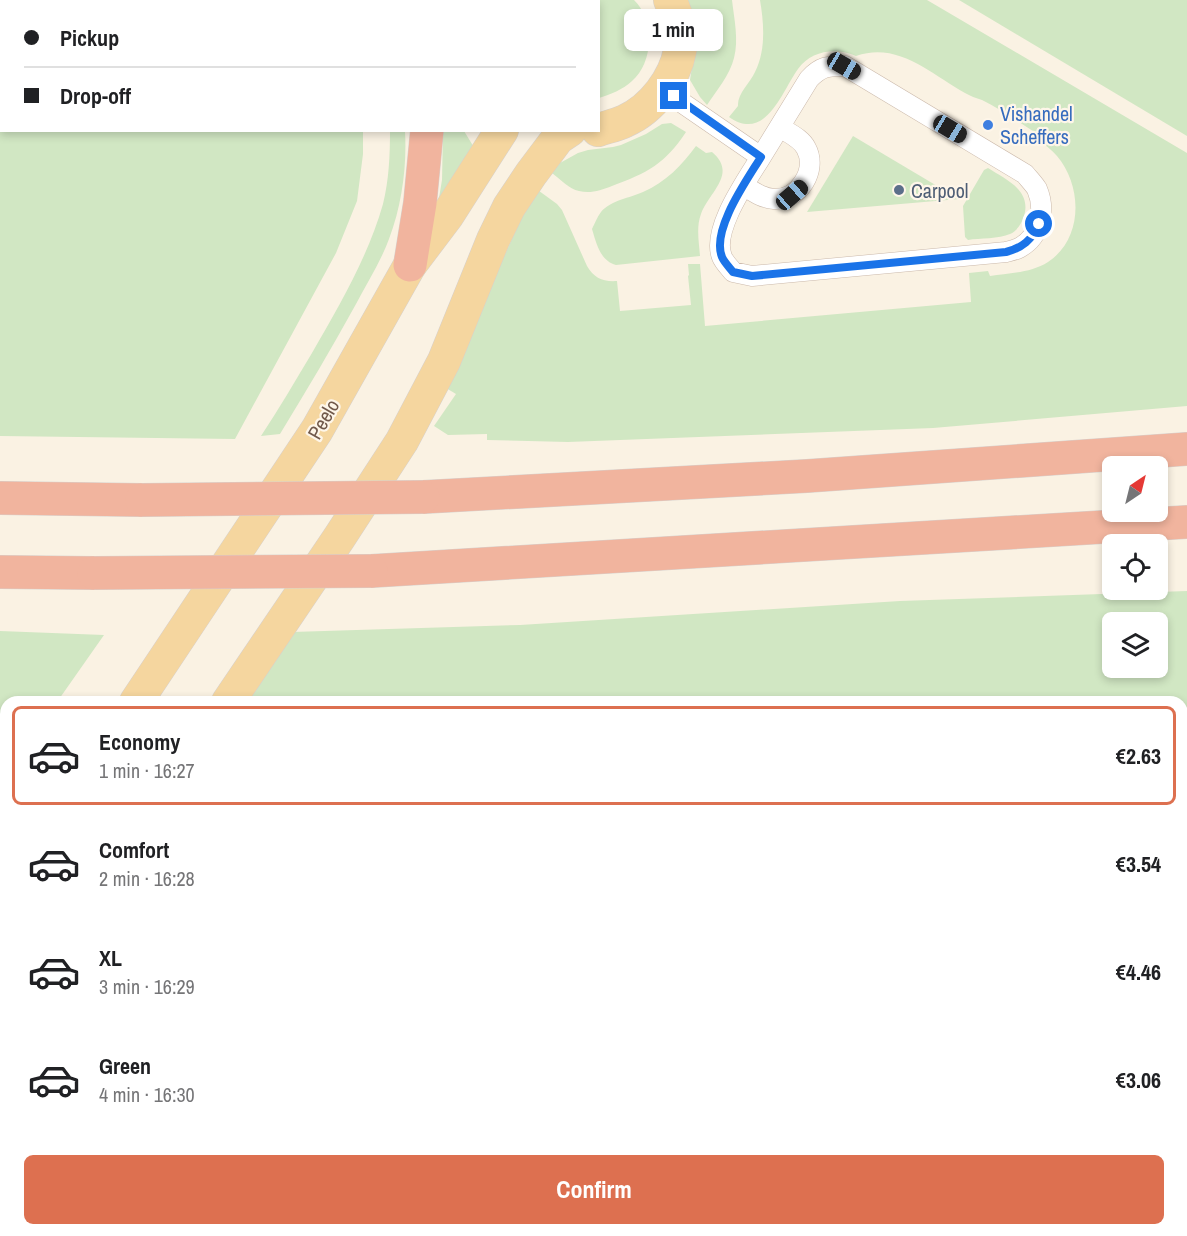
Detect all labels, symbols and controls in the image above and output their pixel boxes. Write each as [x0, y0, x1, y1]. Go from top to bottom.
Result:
callout: 1 min [624, 9, 724, 51]
text: 1 min [652, 16, 695, 43]
text: Pickup [60, 23, 119, 53]
car [824, 49, 864, 83]
text: Drop-off [60, 81, 131, 111]
route end [660, 82, 687, 109]
place label: Vishandel Scheffers [1000, 100, 1073, 150]
car [930, 112, 970, 146]
marker: Vishandel Scheffers [981, 118, 995, 132]
car [773, 176, 811, 214]
place label: Carpool [911, 177, 968, 204]
marker: Carpool [892, 183, 906, 197]
route start [1025, 210, 1052, 237]
street label: Peelo [301, 394, 345, 444]
north arrow [1102, 456, 1168, 522]
map controls [1102, 456, 1168, 678]
button: locate [1102, 534, 1168, 600]
button: layers [1102, 612, 1168, 678]
text: Economy [99, 727, 180, 757]
icon: car [27, 729, 81, 783]
text: €2.63 [1116, 741, 1161, 771]
text: 1 min · 16:27 [99, 757, 195, 784]
text: Comfort [99, 835, 169, 865]
icon: car [27, 837, 81, 891]
text: €3.54 [1116, 849, 1161, 879]
text: 2 min · 16:28 [99, 865, 195, 892]
text: XL [99, 943, 122, 973]
icon: car [27, 945, 81, 999]
text: €4.46 [1116, 957, 1161, 987]
text: 3 min · 16:29 [99, 973, 195, 1000]
text: Green [99, 1051, 151, 1081]
icon: car [27, 1053, 81, 1107]
text: €3.06 [1116, 1065, 1161, 1095]
text: 4 min · 16:30 [99, 1081, 195, 1108]
button: Confirm [24, 1155, 1164, 1224]

